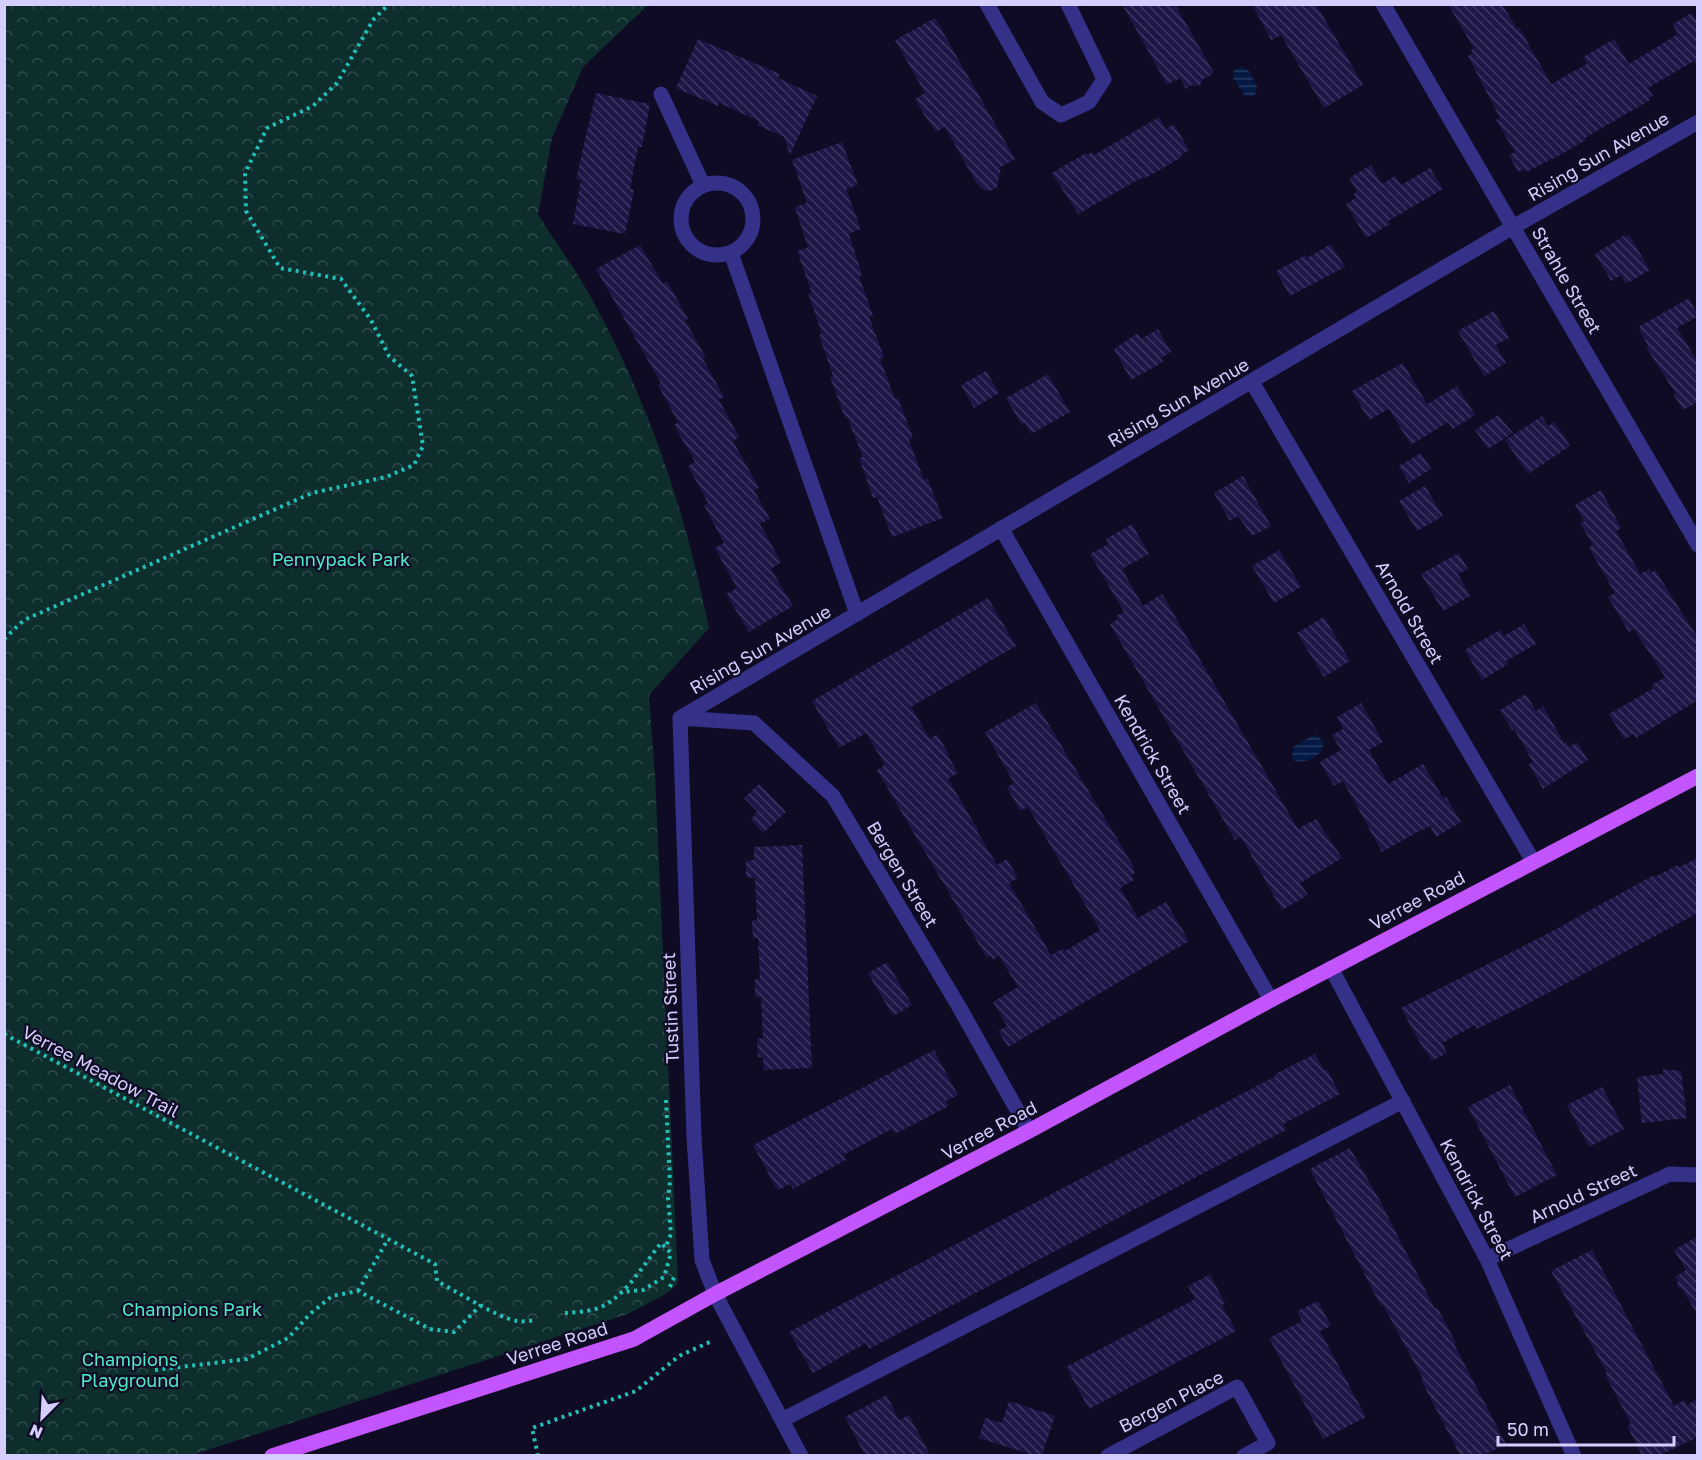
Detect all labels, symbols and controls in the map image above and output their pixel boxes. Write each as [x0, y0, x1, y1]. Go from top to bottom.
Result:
street label: Rising Sun Avenue [1523, 107, 1673, 205]
street label: Strahle Street [1527, 222, 1607, 338]
street label: Rising Sun Avenue [1103, 353, 1253, 451]
park label: Pennypack Park [272, 548, 410, 570]
street label: Arnold Street [1372, 557, 1448, 667]
street label: Rising Sun Avenue [685, 600, 835, 698]
street label: Kendrick Street [1110, 690, 1196, 818]
street label: Bergen Street [863, 817, 943, 931]
street label: Verree Road [1366, 866, 1468, 934]
street label: Tustin Street [657, 952, 683, 1064]
street label: Verree Meadow Trail [19, 1020, 183, 1122]
street label: Verree Road [938, 1096, 1040, 1164]
street label: Kendrick Street [1436, 1135, 1518, 1263]
street label: Arnold Street [1526, 1159, 1640, 1227]
park label: Champions Park [122, 1298, 262, 1320]
street label: Verree Road [504, 1316, 610, 1370]
park label: Champions Playground [81, 1348, 179, 1391]
street label: Bergen Place [1115, 1365, 1227, 1437]
north arrow [12, 1388, 72, 1448]
scale bar [1498, 1409, 1674, 1447]
text: 50 m [1507, 1418, 1549, 1440]
text: N [26, 1420, 46, 1443]

